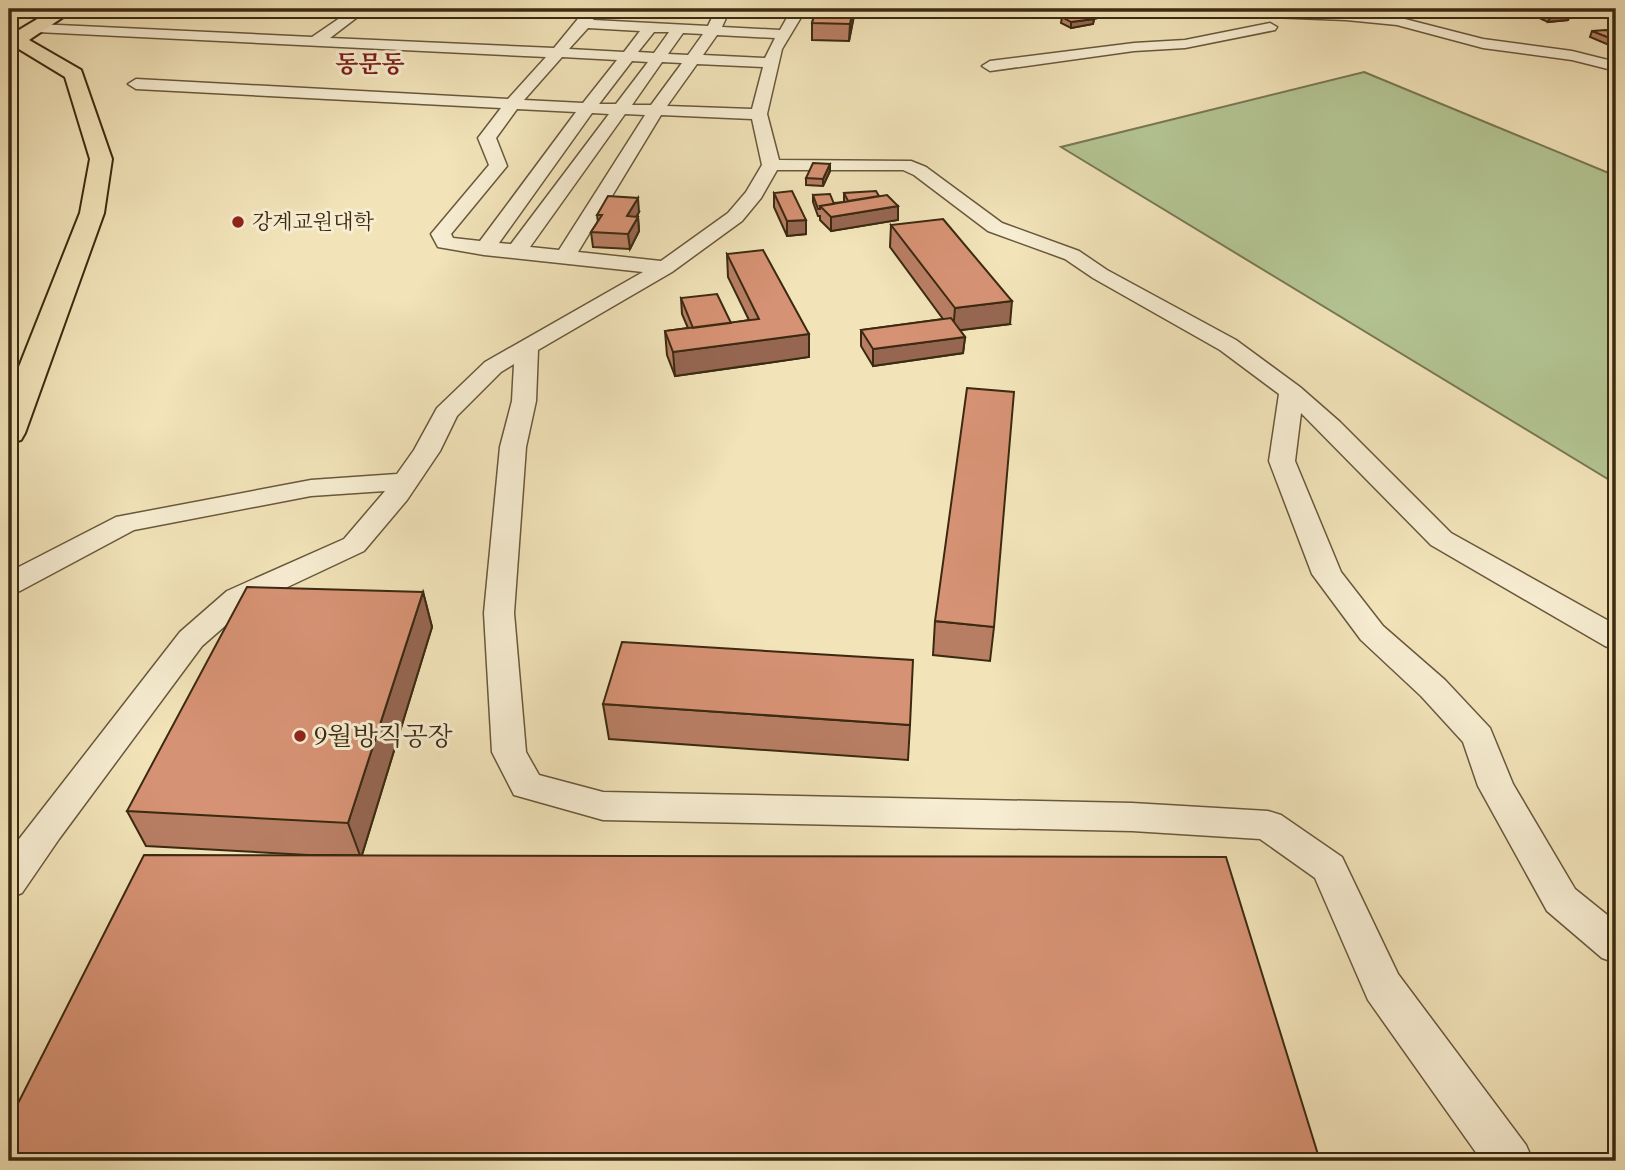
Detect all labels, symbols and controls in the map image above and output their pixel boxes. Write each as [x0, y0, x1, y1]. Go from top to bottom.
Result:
district label: 동문동 [335, 48, 405, 81]
place label: 강계교원대학 [252, 208, 374, 237]
marker: 강계교원대학 [230, 214, 246, 230]
place label: 9월방직공장 [314, 719, 453, 754]
marker: 9월방직공장 [292, 728, 308, 744]

